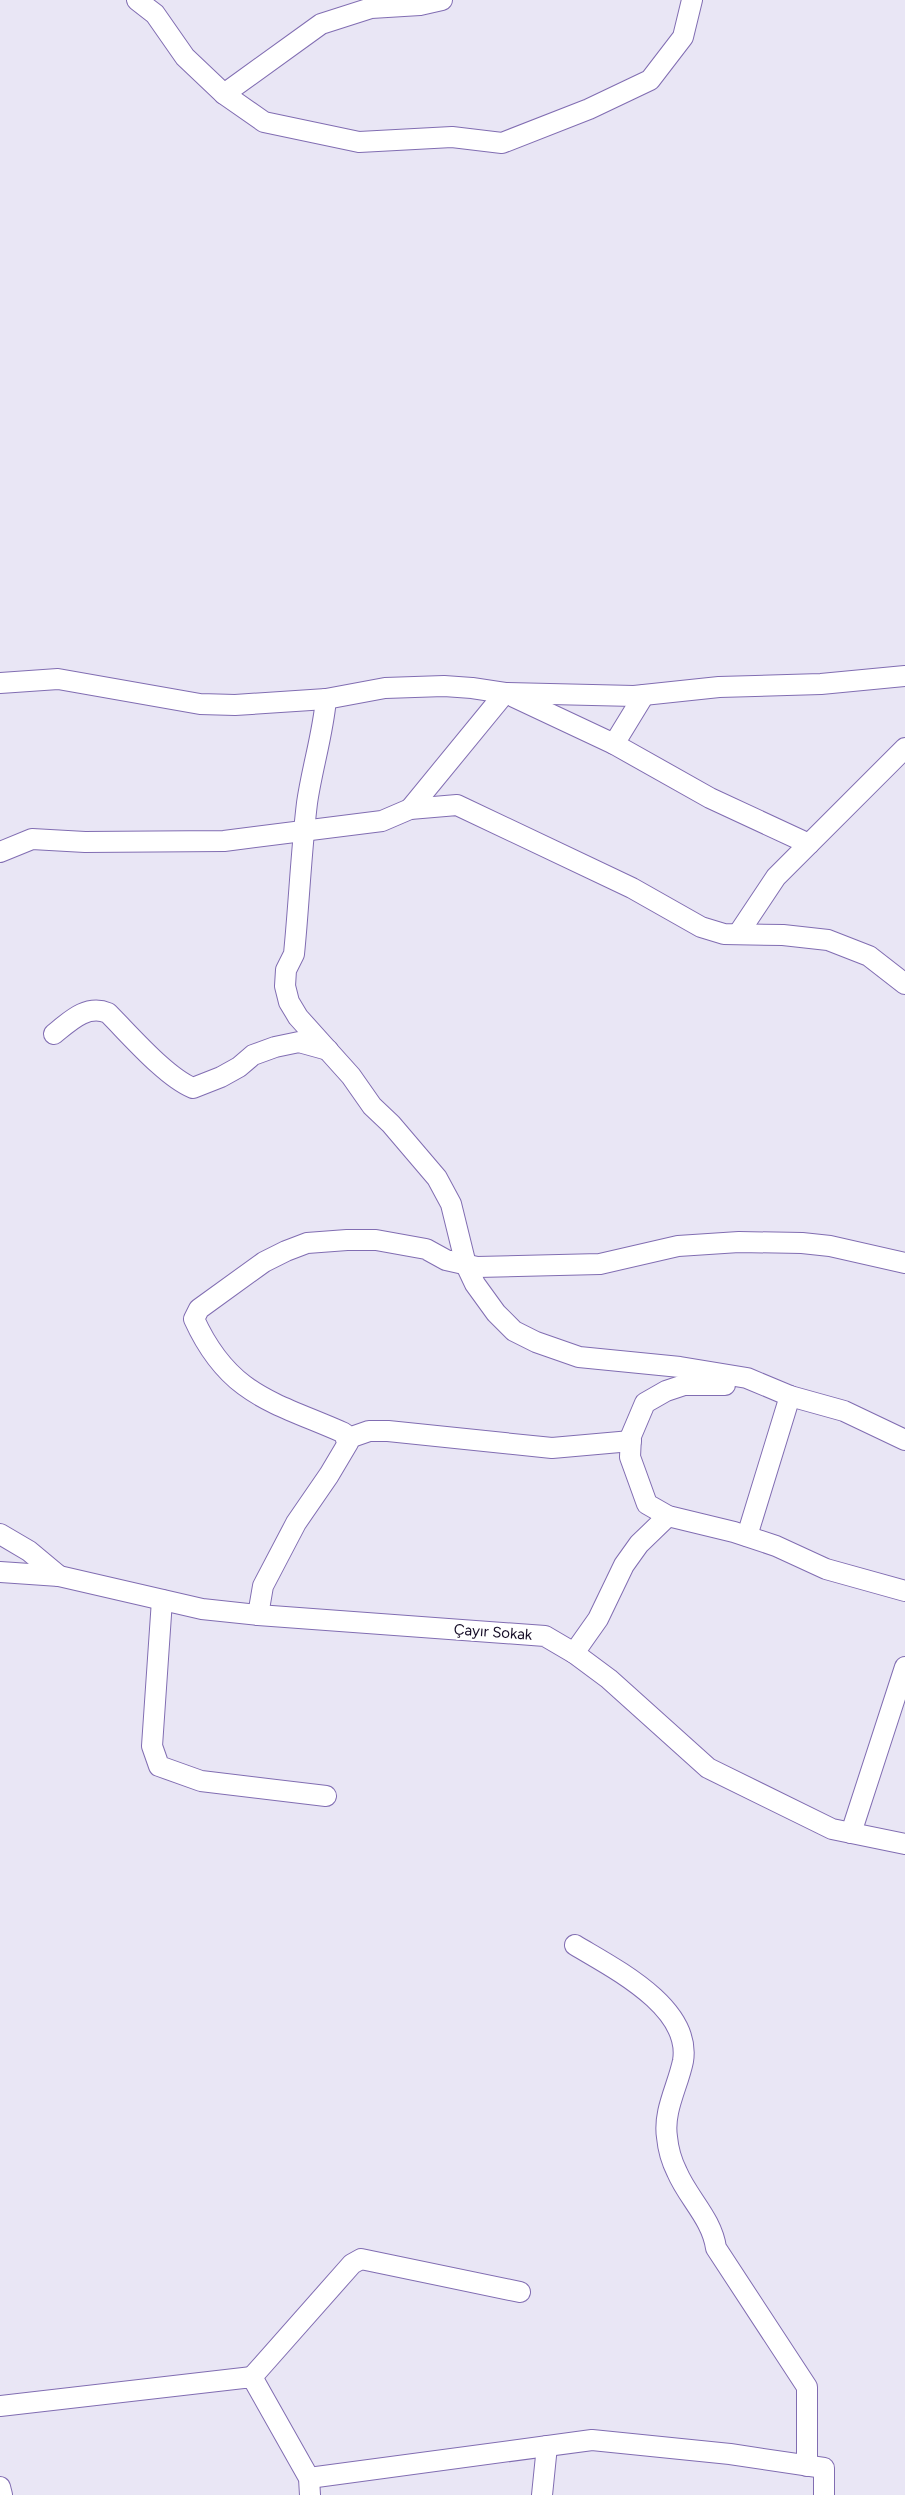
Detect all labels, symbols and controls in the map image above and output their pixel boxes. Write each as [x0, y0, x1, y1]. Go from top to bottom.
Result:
street label: Çayır Sokak [453, 1620, 533, 1644]

